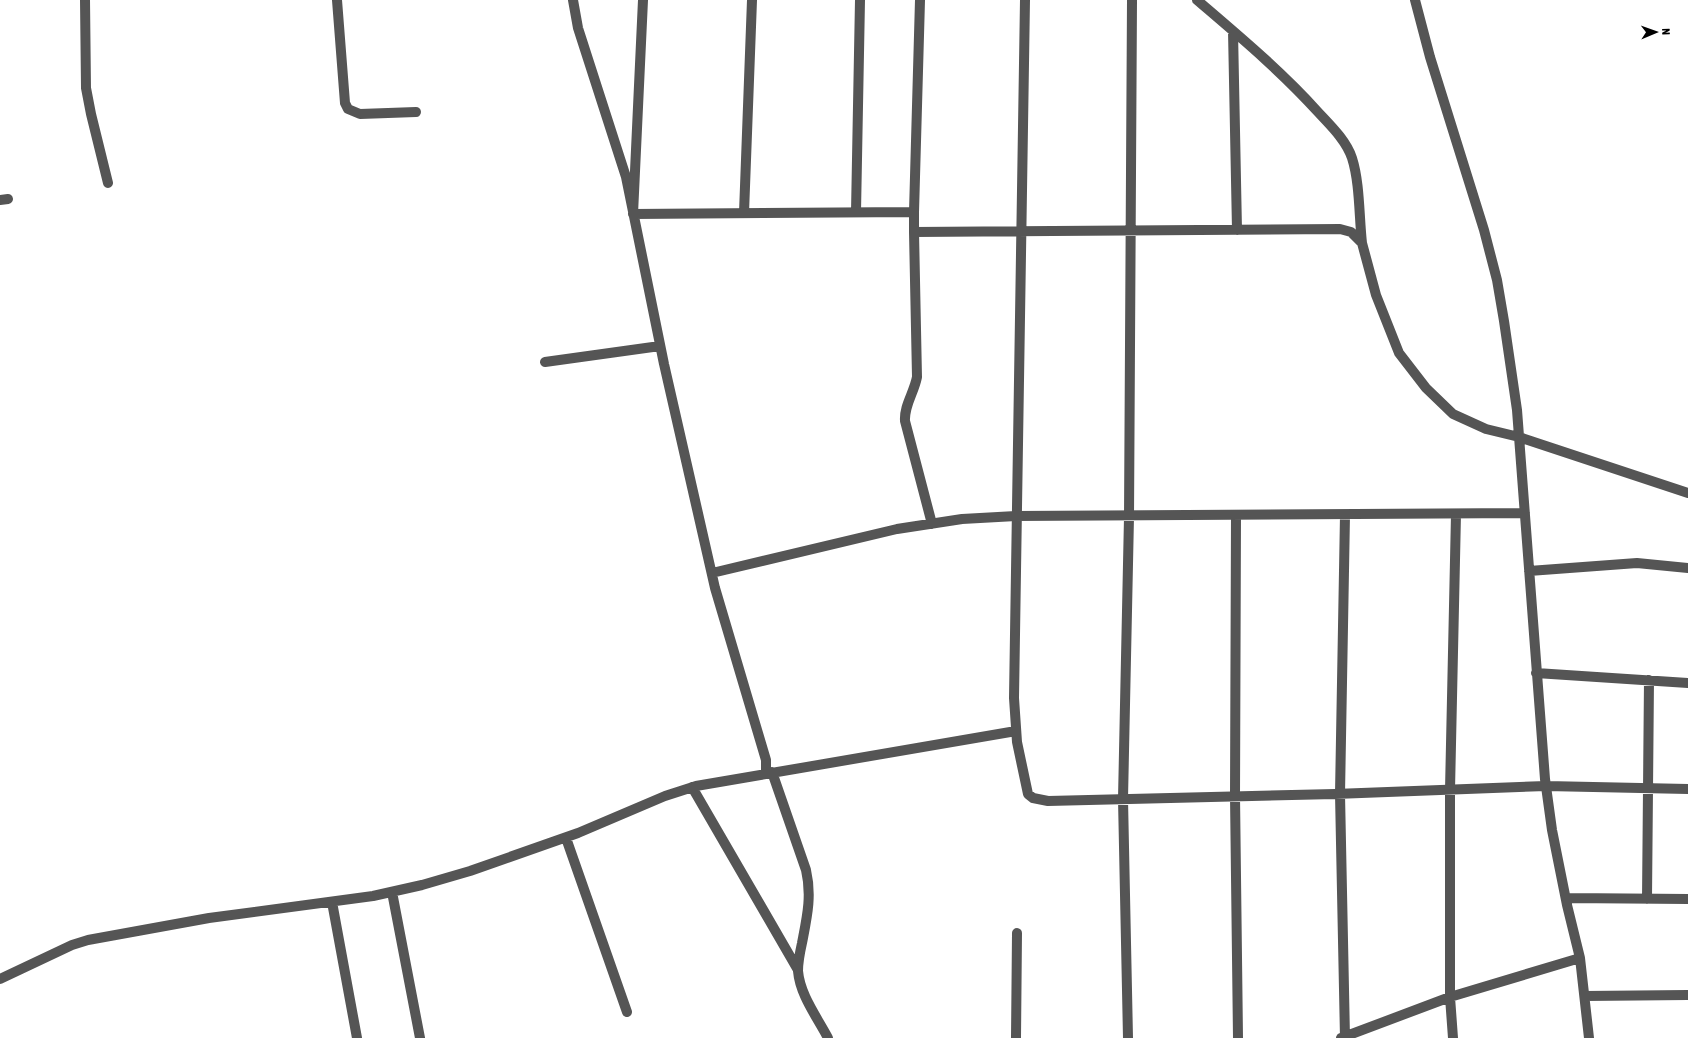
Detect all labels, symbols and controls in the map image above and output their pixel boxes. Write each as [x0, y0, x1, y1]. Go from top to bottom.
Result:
north arrow [1636, 12, 1676, 52]
text: N [1660, 28, 1672, 35]

